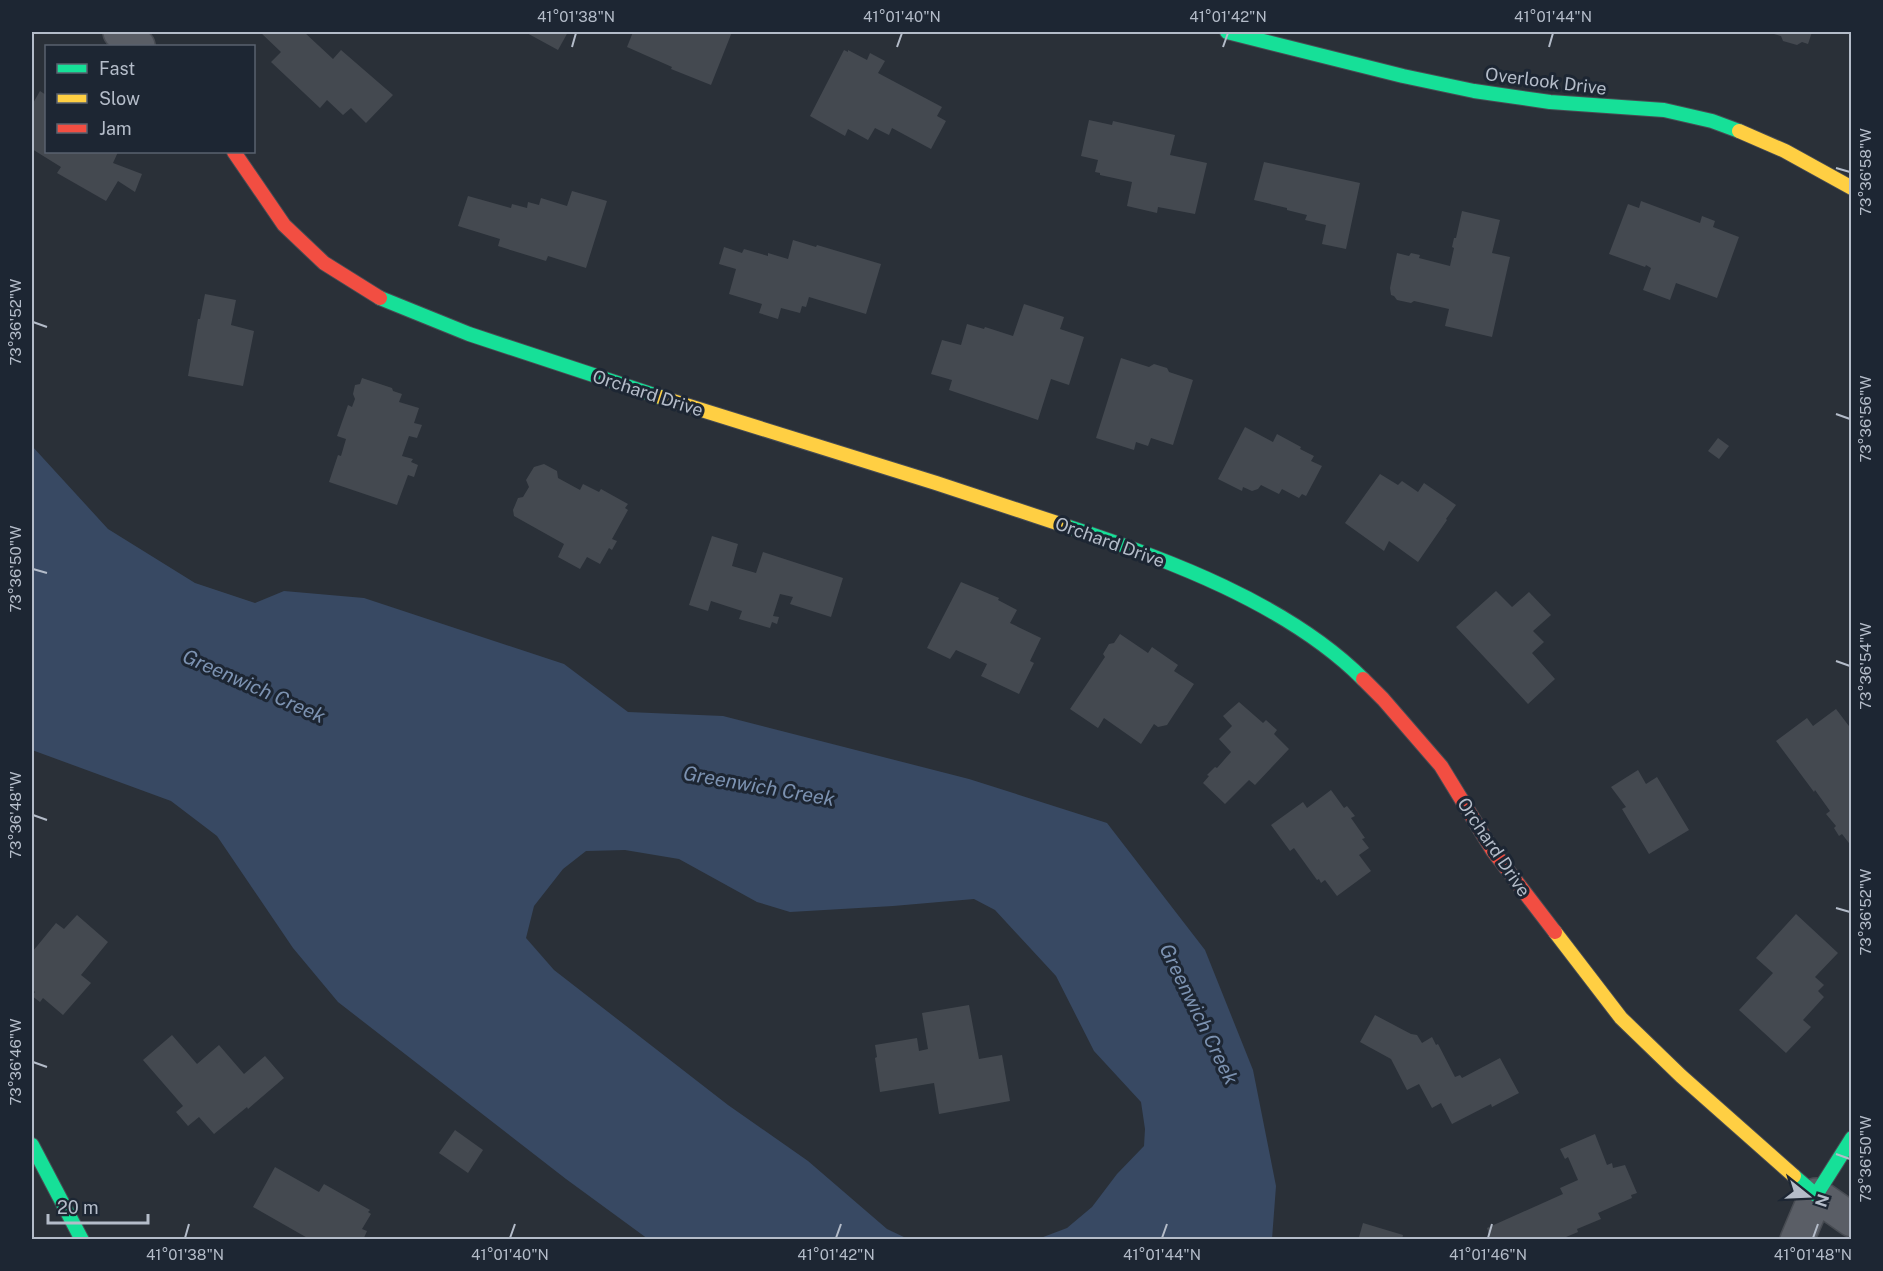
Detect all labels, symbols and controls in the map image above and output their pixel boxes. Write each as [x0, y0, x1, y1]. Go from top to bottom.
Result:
text: 41°01'38"N [537, 8, 615, 25]
text: 41°01'40"N [863, 8, 941, 25]
text: 41°01'42"N [1189, 8, 1267, 25]
text: 41°01'44"N [1514, 8, 1592, 25]
legend [45, 45, 255, 153]
text: Fast [99, 58, 135, 79]
street label: Overlook Drive [1484, 63, 1608, 99]
text: Slow [99, 88, 140, 109]
text: Jam [99, 118, 132, 139]
text: 73°36'58"W [1857, 128, 1874, 216]
text: 73°36'52"W [7, 279, 24, 365]
street label: Orchard Drive [590, 365, 706, 421]
text: 73°36'56"W [1857, 375, 1874, 463]
street label: Orchard Drive [1052, 512, 1168, 572]
text: 73°36'50"W [7, 526, 24, 613]
text: 73°36'54"W [1857, 622, 1874, 710]
water label: Greenwich Creek [179, 644, 329, 728]
water label: Greenwich Creek [681, 761, 837, 811]
text: 73°36'48"W [7, 771, 24, 859]
street label: Orchard Drive [1453, 793, 1535, 901]
text: 73°36'52"W [1857, 869, 1874, 955]
water label: Greenwich Creek [1155, 940, 1244, 1088]
text: 73°36'46"W [7, 1019, 24, 1105]
text: 73°36'50"W [1857, 1116, 1874, 1203]
north arrow [1778, 1166, 1838, 1226]
scale bar [48, 1187, 148, 1225]
text: N [1811, 1192, 1833, 1209]
text: 20 m [57, 1197, 99, 1218]
text: 41°01'38"N [146, 1246, 224, 1263]
text: 41°01'40"N [471, 1246, 549, 1263]
text: 41°01'42"N [797, 1246, 875, 1263]
text: 41°01'44"N [1123, 1246, 1201, 1263]
text: 41°01'46"N [1449, 1246, 1527, 1263]
text: 41°01'48"N [1774, 1246, 1852, 1263]

